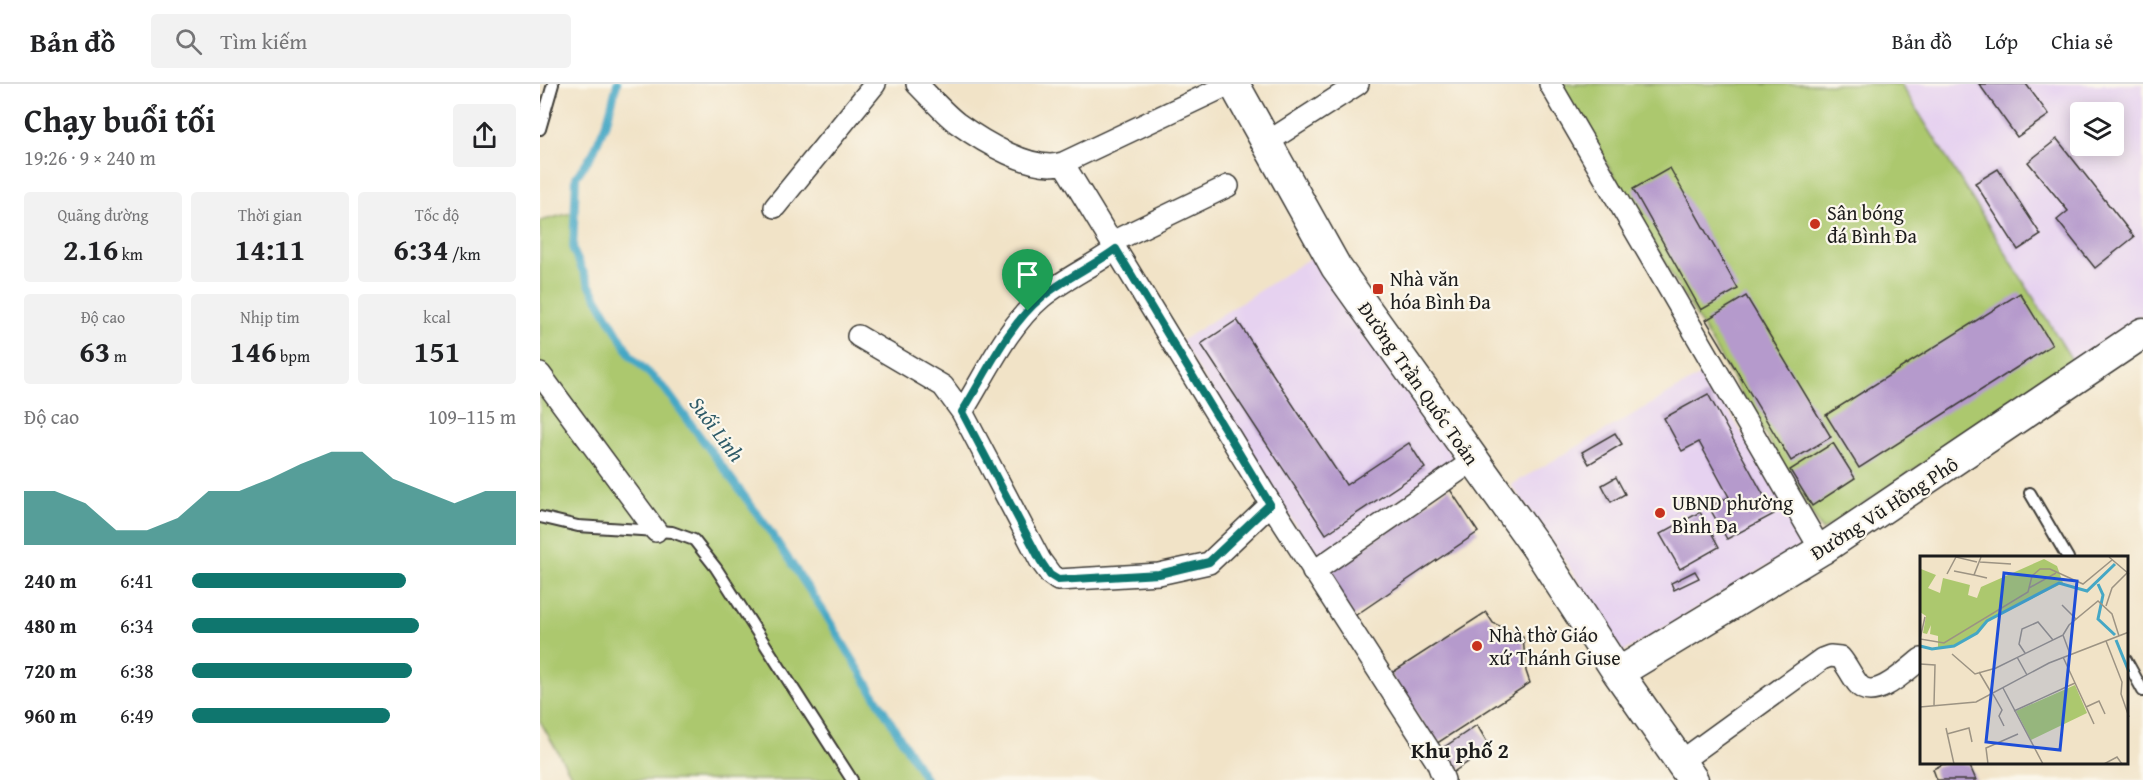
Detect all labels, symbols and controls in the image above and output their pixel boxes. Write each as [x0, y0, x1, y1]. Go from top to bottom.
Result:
search box [151, 14, 571, 68]
text: Bản đồ [30, 21, 115, 62]
icon: search [172, 25, 205, 58]
text: Tìm kiếm [220, 25, 307, 57]
text: Bản đồ [1892, 26, 1952, 57]
text: Lớp [1985, 26, 2018, 57]
text: Chia sẻ [2051, 26, 2113, 57]
text: Chạy buổi tối [24, 96, 216, 144]
map controls [2070, 102, 2124, 156]
button: layers [2070, 102, 2124, 156]
button: share [453, 104, 516, 167]
text: 19:26 · 9 × 240 m [24, 143, 156, 172]
place label: Sân bóng đá Bình Đa [1827, 198, 1917, 250]
text: Quãng đường [58, 203, 148, 227]
text: Thời gian [238, 203, 302, 227]
text: Tốc độ [415, 203, 459, 227]
marker: Sân bóng đá Bình Đa [1808, 217, 1822, 231]
text: 2.16 [63, 227, 118, 271]
text: 14:11 [235, 227, 305, 271]
text: 6:34 [393, 227, 448, 271]
text: km [118, 242, 143, 266]
text: /km [448, 242, 481, 266]
pin [1002, 249, 1053, 311]
icon: arrive [1011, 258, 1044, 291]
place label: Nhà văn hóa Bình Đa [1390, 264, 1491, 316]
marker: Nhà văn hóa Bình Đa [1371, 282, 1385, 296]
street label: Đường Trần Quốc Toản [1352, 295, 1486, 471]
text: Độ cao [81, 305, 125, 329]
text: Nhịp tim [240, 305, 300, 329]
text: kcal [423, 305, 451, 329]
text: 63 [79, 329, 110, 373]
text: 146 [230, 329, 277, 373]
text: 151 [414, 329, 460, 373]
text: m [110, 344, 127, 368]
text: bpm [277, 344, 310, 368]
water label: Suối Linh [682, 390, 752, 469]
text: Độ cao [24, 402, 79, 431]
text: 109–115 m [428, 402, 516, 431]
street label: Đường Vũ Hồng Phô [1804, 449, 1964, 567]
place label: UBND phường Bình Đa [1672, 488, 1793, 540]
marker: UBND phường Bình Đa [1653, 506, 1667, 520]
inset map [1920, 556, 2128, 765]
text: 240 m [24, 566, 77, 595]
text: 6:41 [120, 566, 154, 595]
text: 480 m [24, 611, 77, 640]
text: 6:34 [120, 611, 154, 640]
place label: Nhà thờ Giáo xứ Thánh Giuse [1489, 620, 1621, 672]
marker: Nhà thờ Giáo xứ Thánh Giuse [1470, 639, 1484, 653]
text: 720 m [24, 656, 77, 685]
text: 6:38 [120, 656, 154, 685]
text: 960 m [24, 701, 77, 730]
text: 6:49 [120, 701, 154, 730]
district label: Khu phố 2 [1411, 734, 1509, 766]

